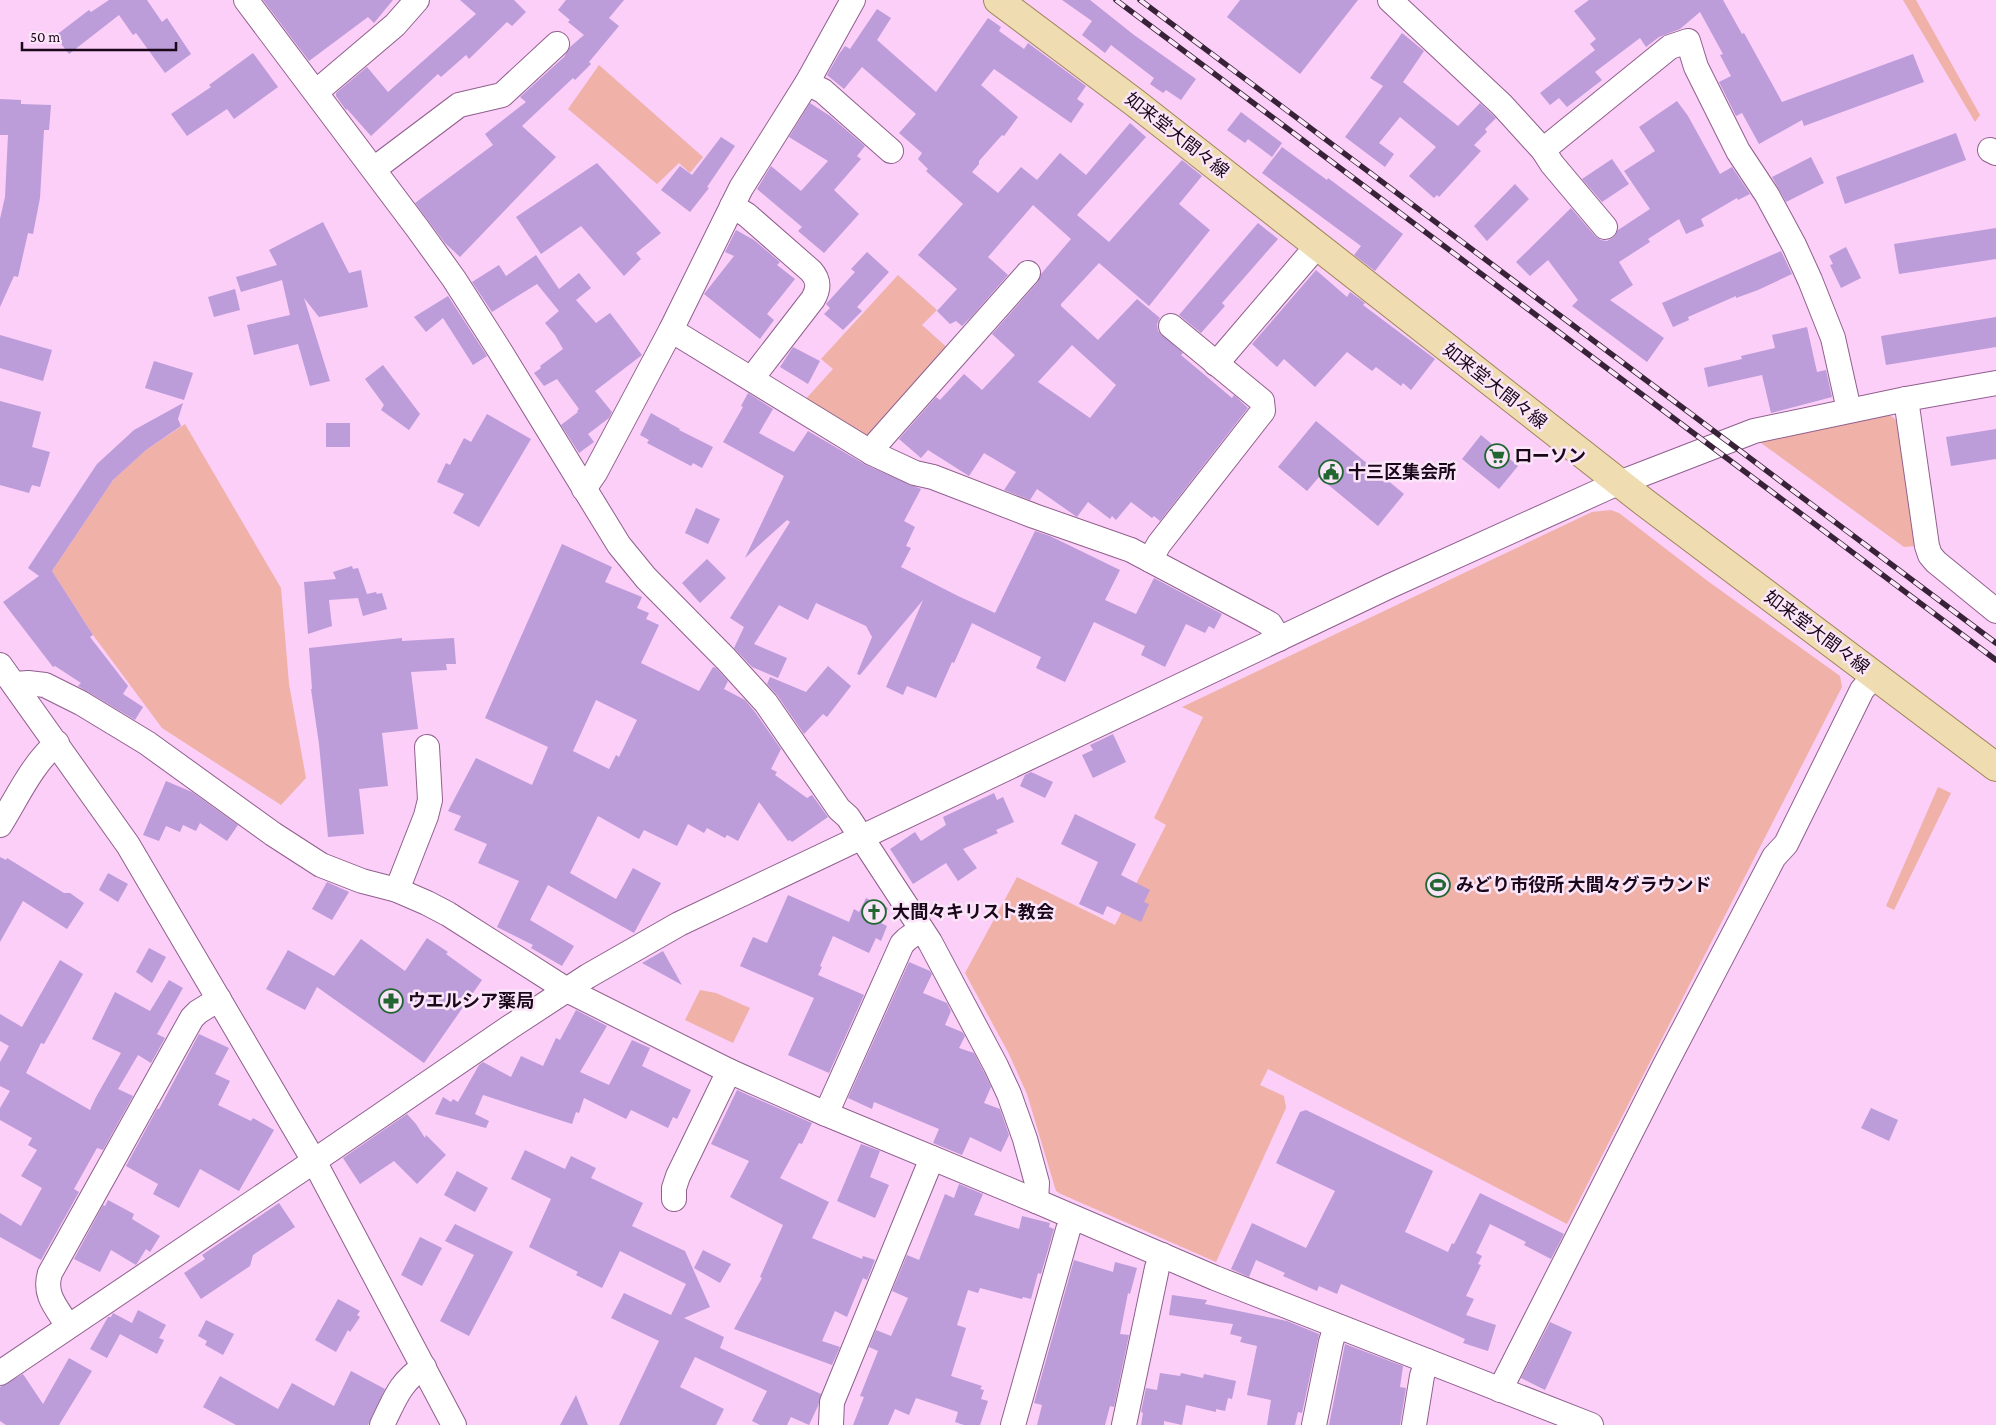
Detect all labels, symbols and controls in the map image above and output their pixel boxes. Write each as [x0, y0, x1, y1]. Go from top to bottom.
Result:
scale bar [22, 20, 176, 52]
text: 50 m [30, 29, 60, 45]
street label: 如来堂大間々線 [1121, 88, 1233, 182]
street label: 如来堂大間々線 [1439, 339, 1551, 433]
supermarket icon: ローソン [1484, 443, 1510, 469]
place label: ローソン [1514, 446, 1586, 466]
public building icon: 十三区集会所 [1318, 459, 1344, 485]
place label: 十三区集会所 [1348, 462, 1456, 482]
street label: 如来堂大間々線 [1761, 586, 1873, 678]
sports icon: みどり市役所 大間々グラウンド [1425, 872, 1451, 898]
place label: みどり市役所 大間々グラウンド [1456, 875, 1711, 895]
church icon: 大間々キリスト教会 [861, 899, 887, 925]
place label: 大間々キリスト教会 [892, 902, 1054, 922]
pharmacy icon: ウエルシア薬局 [378, 988, 404, 1014]
place label: ウエルシア薬局 [408, 991, 534, 1011]

